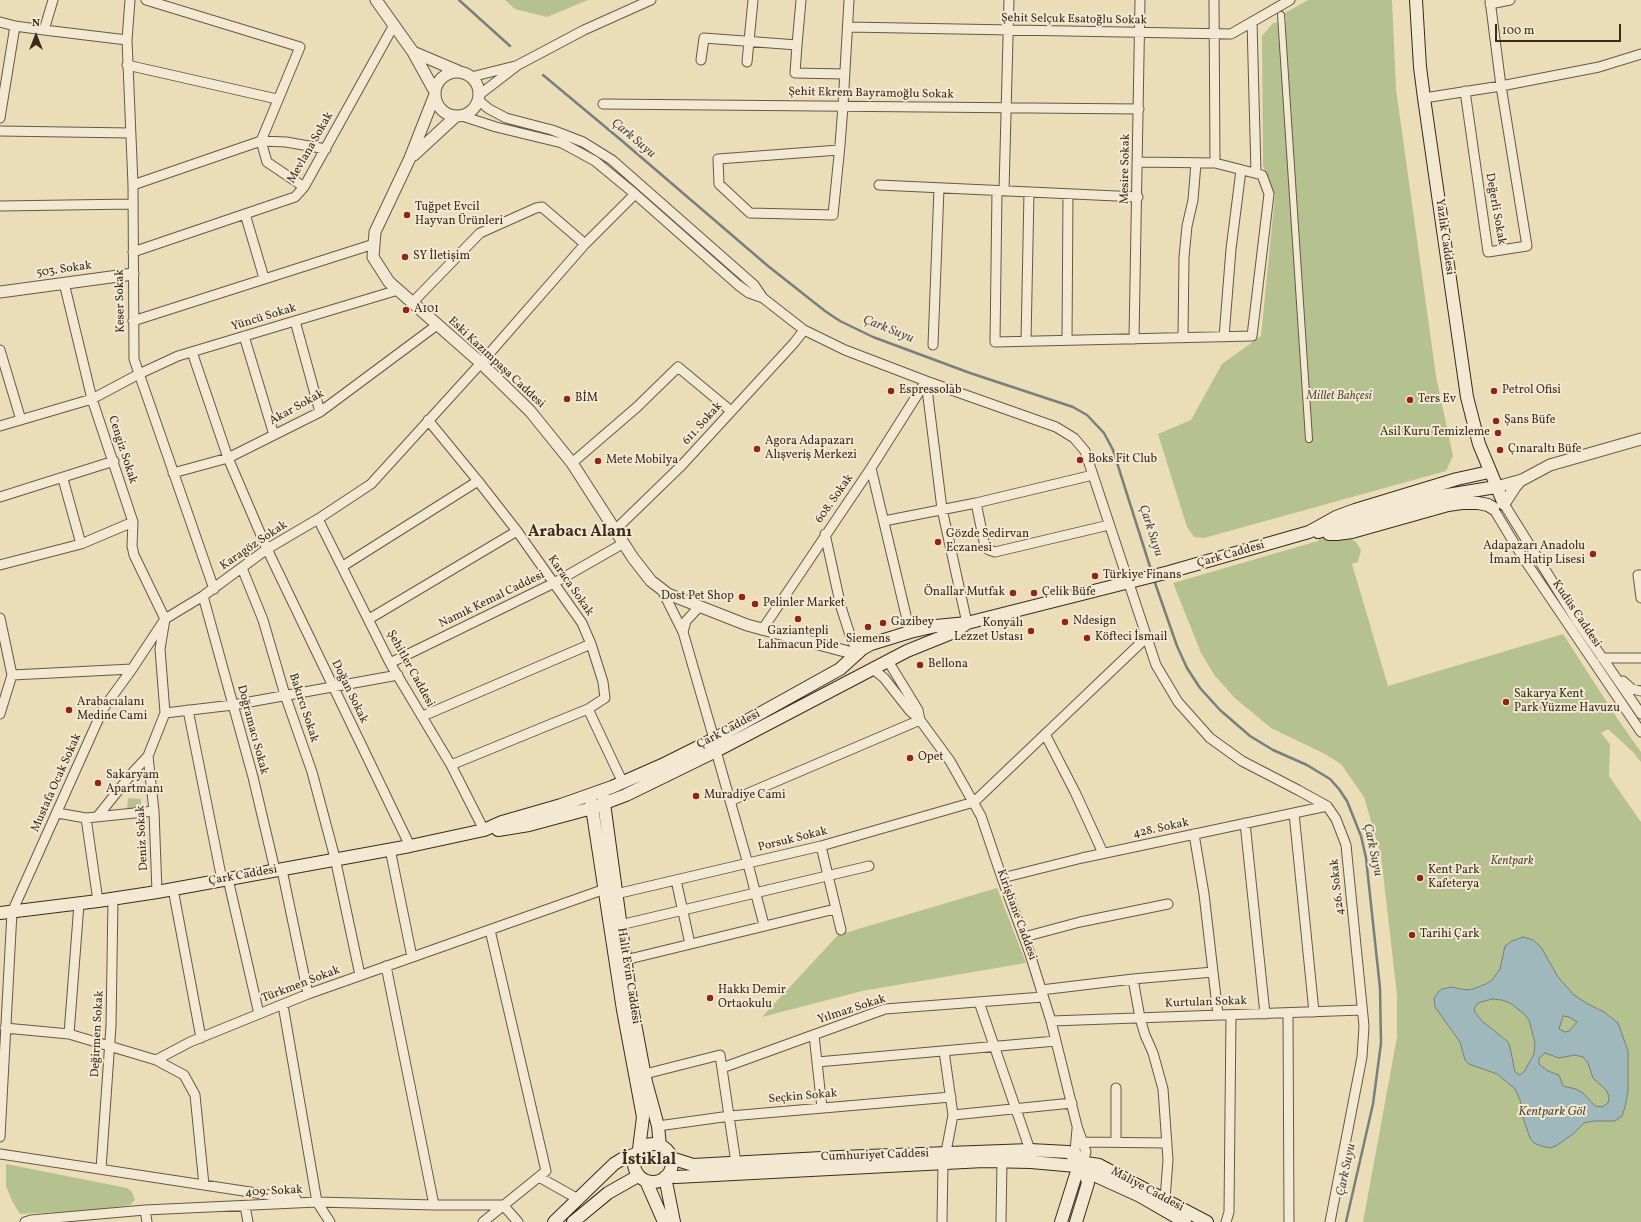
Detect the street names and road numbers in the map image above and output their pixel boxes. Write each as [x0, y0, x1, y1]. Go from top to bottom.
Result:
street label: Şehit Selçuk Esatoğlu Sokak [1001, 12, 1147, 28]
street label: Şehit Ekrem Bayramoğlu Sokak [788, 85, 954, 103]
street label: Mevlana Sokak [285, 110, 337, 186]
street label: Mesire Sokak [1118, 134, 1134, 204]
street label: Değerli Sokak [1482, 172, 1508, 246]
street label: Yazlık Caddesi [1432, 198, 1456, 276]
street label: 503. Sokak [35, 259, 93, 281]
street label: Keser Sokak [113, 269, 129, 333]
street label: Yüncü Sokak [230, 301, 298, 335]
street label: Eski Kazımpaşa Caddesi [445, 314, 547, 412]
street label: Akar Sokak [267, 387, 327, 429]
street label: 611. Sokak [680, 400, 726, 448]
street label: Cengiz Sokak [104, 414, 140, 486]
street label: 608. Sokak [813, 472, 857, 526]
street label: Karagöz Sokak [218, 518, 290, 574]
street label: Çark Caddesi [1196, 538, 1266, 572]
street label: Karaca Sokak [544, 553, 596, 619]
street label: Namık Kemal Caddesi [437, 568, 547, 632]
street label: Kudüs Caddesi [1548, 578, 1604, 650]
street label: Şehitler Caddesi [383, 628, 437, 710]
street label: Doğan Sokak [327, 658, 371, 726]
street label: Bakırcı Sokak [285, 672, 321, 744]
street label: Doğramacı Sokak [233, 684, 271, 776]
street label: Çark Caddesi [695, 707, 763, 753]
street label: Mustafa Ocak Sokak [29, 731, 85, 835]
street label: Deniz Sokak [134, 805, 152, 871]
street label: 428. Sokak [1132, 816, 1190, 842]
street label: Porsuk Sokak [757, 824, 829, 856]
street label: 426. Sokak [1328, 858, 1348, 916]
street label: Çark Caddesi [207, 863, 279, 889]
street label: Kirişhane Caddesi [993, 868, 1039, 962]
street label: Halit Evin Caddesi [613, 927, 643, 1025]
street label: Türkmen Sokak [260, 963, 342, 1007]
street label: Değirmen Sokak [89, 990, 107, 1078]
street label: Yılmaz Sokak [816, 992, 888, 1028]
street label: Kurtulan Sokak [1165, 994, 1247, 1012]
street label: Seçkin Sokak [768, 1087, 838, 1107]
street label: Cumhuriyet Caddesi [821, 1147, 929, 1165]
street label: Maliye Caddesi [1108, 1165, 1186, 1215]
street label: 409. Sokak [245, 1183, 303, 1201]

